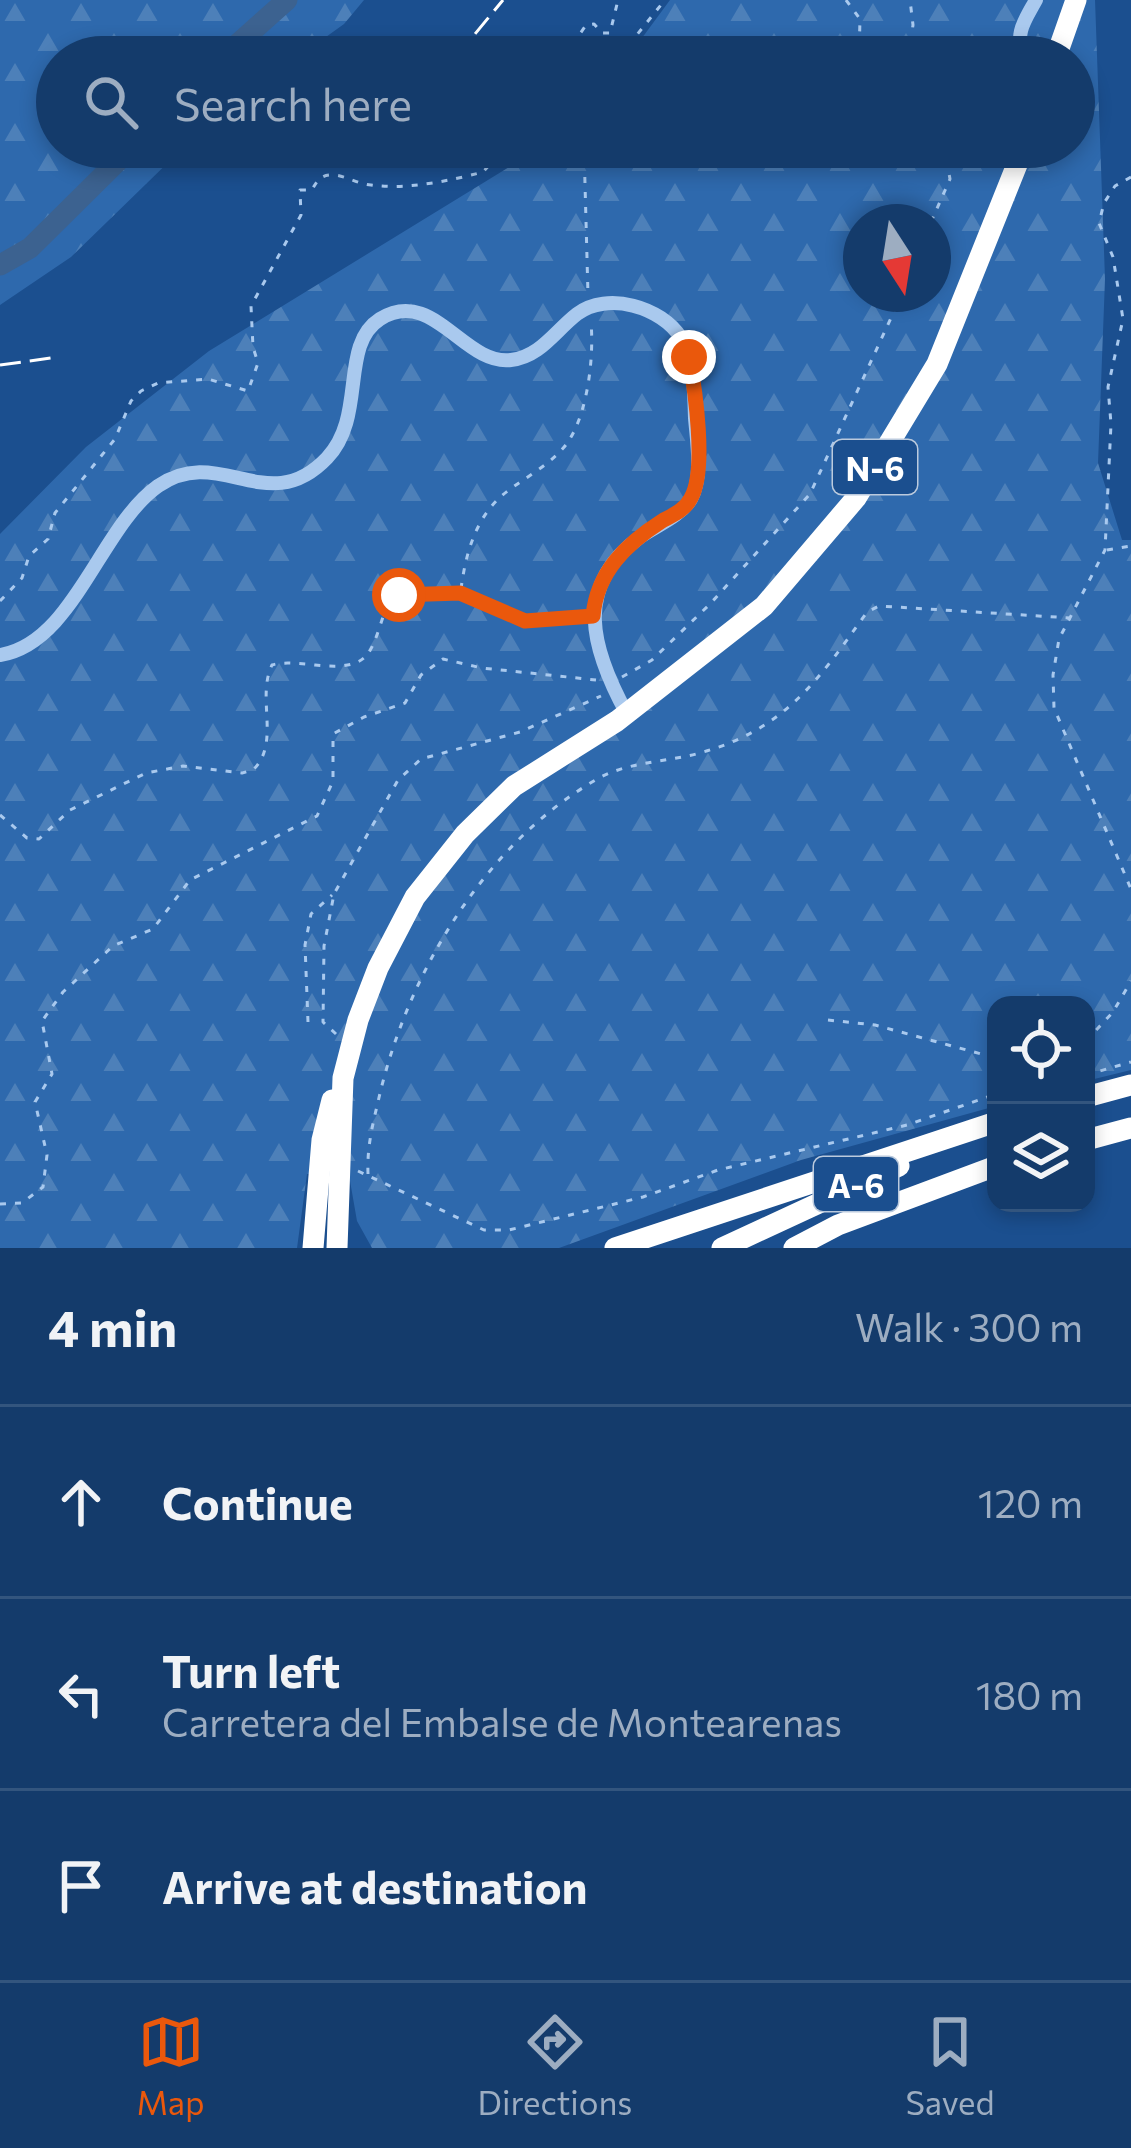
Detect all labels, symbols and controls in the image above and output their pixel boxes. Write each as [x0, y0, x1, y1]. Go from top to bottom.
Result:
search box [36, 36, 1095, 168]
icon: search [78, 69, 144, 135]
text: Search here [174, 75, 412, 130]
north arrow [843, 204, 951, 312]
route end [662, 330, 716, 384]
road number: N-6 [833, 440, 917, 494]
route start [372, 568, 426, 622]
map controls [987, 996, 1095, 1212]
button: locate [987, 996, 1095, 1104]
button: layers [987, 1104, 1095, 1212]
road number: A-6 [814, 1157, 898, 1211]
text: 4 min [48, 1295, 177, 1358]
text: Walk · 300 m [855, 1302, 1083, 1350]
icon: ahead [48, 1469, 114, 1535]
text: Continue [162, 1474, 353, 1529]
text: 120 m [978, 1478, 1083, 1526]
text: Turn left [162, 1642, 340, 1697]
icon: left [48, 1661, 114, 1727]
text: 180 m [976, 1670, 1083, 1718]
text: Carretera del Embalse de Montearenas [162, 1697, 842, 1745]
icon: arrive [48, 1853, 114, 1919]
text: Arrive at destination [162, 1858, 588, 1913]
tab: Map [137, 2009, 205, 2122]
tab: Directions [478, 2009, 632, 2122]
tab: Saved [905, 2009, 994, 2122]

